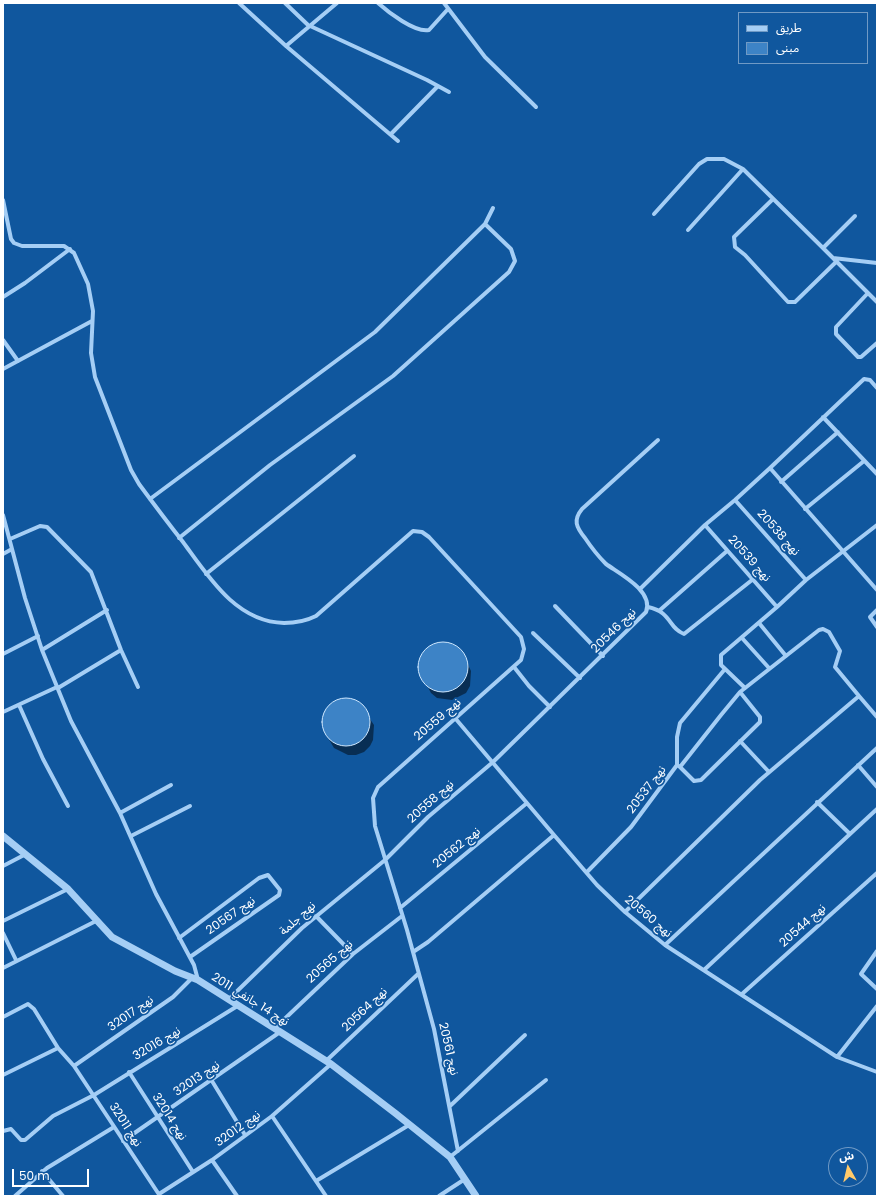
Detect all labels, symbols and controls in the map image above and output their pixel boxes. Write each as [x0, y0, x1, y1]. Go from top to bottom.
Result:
legend [738, 12, 868, 64]
text: طريق [776, 19, 802, 36]
text: مبنى [776, 39, 799, 56]
street label: نهج 20538 [754, 507, 802, 559]
street label: نهج 20539 [725, 533, 773, 585]
street label: نهج 20546 [589, 606, 639, 656]
street label: نهج 20559 [412, 696, 464, 744]
street label: نهج 20537 [624, 763, 670, 817]
street label: نهج 20558 [405, 777, 457, 827]
street label: نهج 20562 [430, 825, 484, 871]
street label: نهج 20560 [621, 893, 675, 941]
street label: نهج 20567 [204, 894, 258, 938]
street label: نهج جلمة [277, 899, 319, 939]
street label: نهج 20544 [777, 901, 829, 951]
street label: نهج 20565 [304, 937, 356, 987]
street label: نهج 14 جانفي 2011 [209, 970, 291, 1030]
street label: نهج 20564 [339, 985, 391, 1035]
street label: نهج 32017 [105, 993, 157, 1035]
street label: نهج 20561 [435, 1021, 461, 1077]
street label: نهج 32016 [130, 1024, 184, 1064]
street label: نهج 32013 [171, 1058, 223, 1100]
street label: نهج 32014 [148, 1091, 190, 1143]
street label: نهج 32011 [105, 1100, 145, 1150]
street label: نهج 32012 [213, 1108, 263, 1150]
north arrow [828, 1147, 868, 1187]
text: ش [838, 1147, 855, 1165]
scale bar [14, 1161, 91, 1187]
text: 50 m [19, 1167, 50, 1184]

